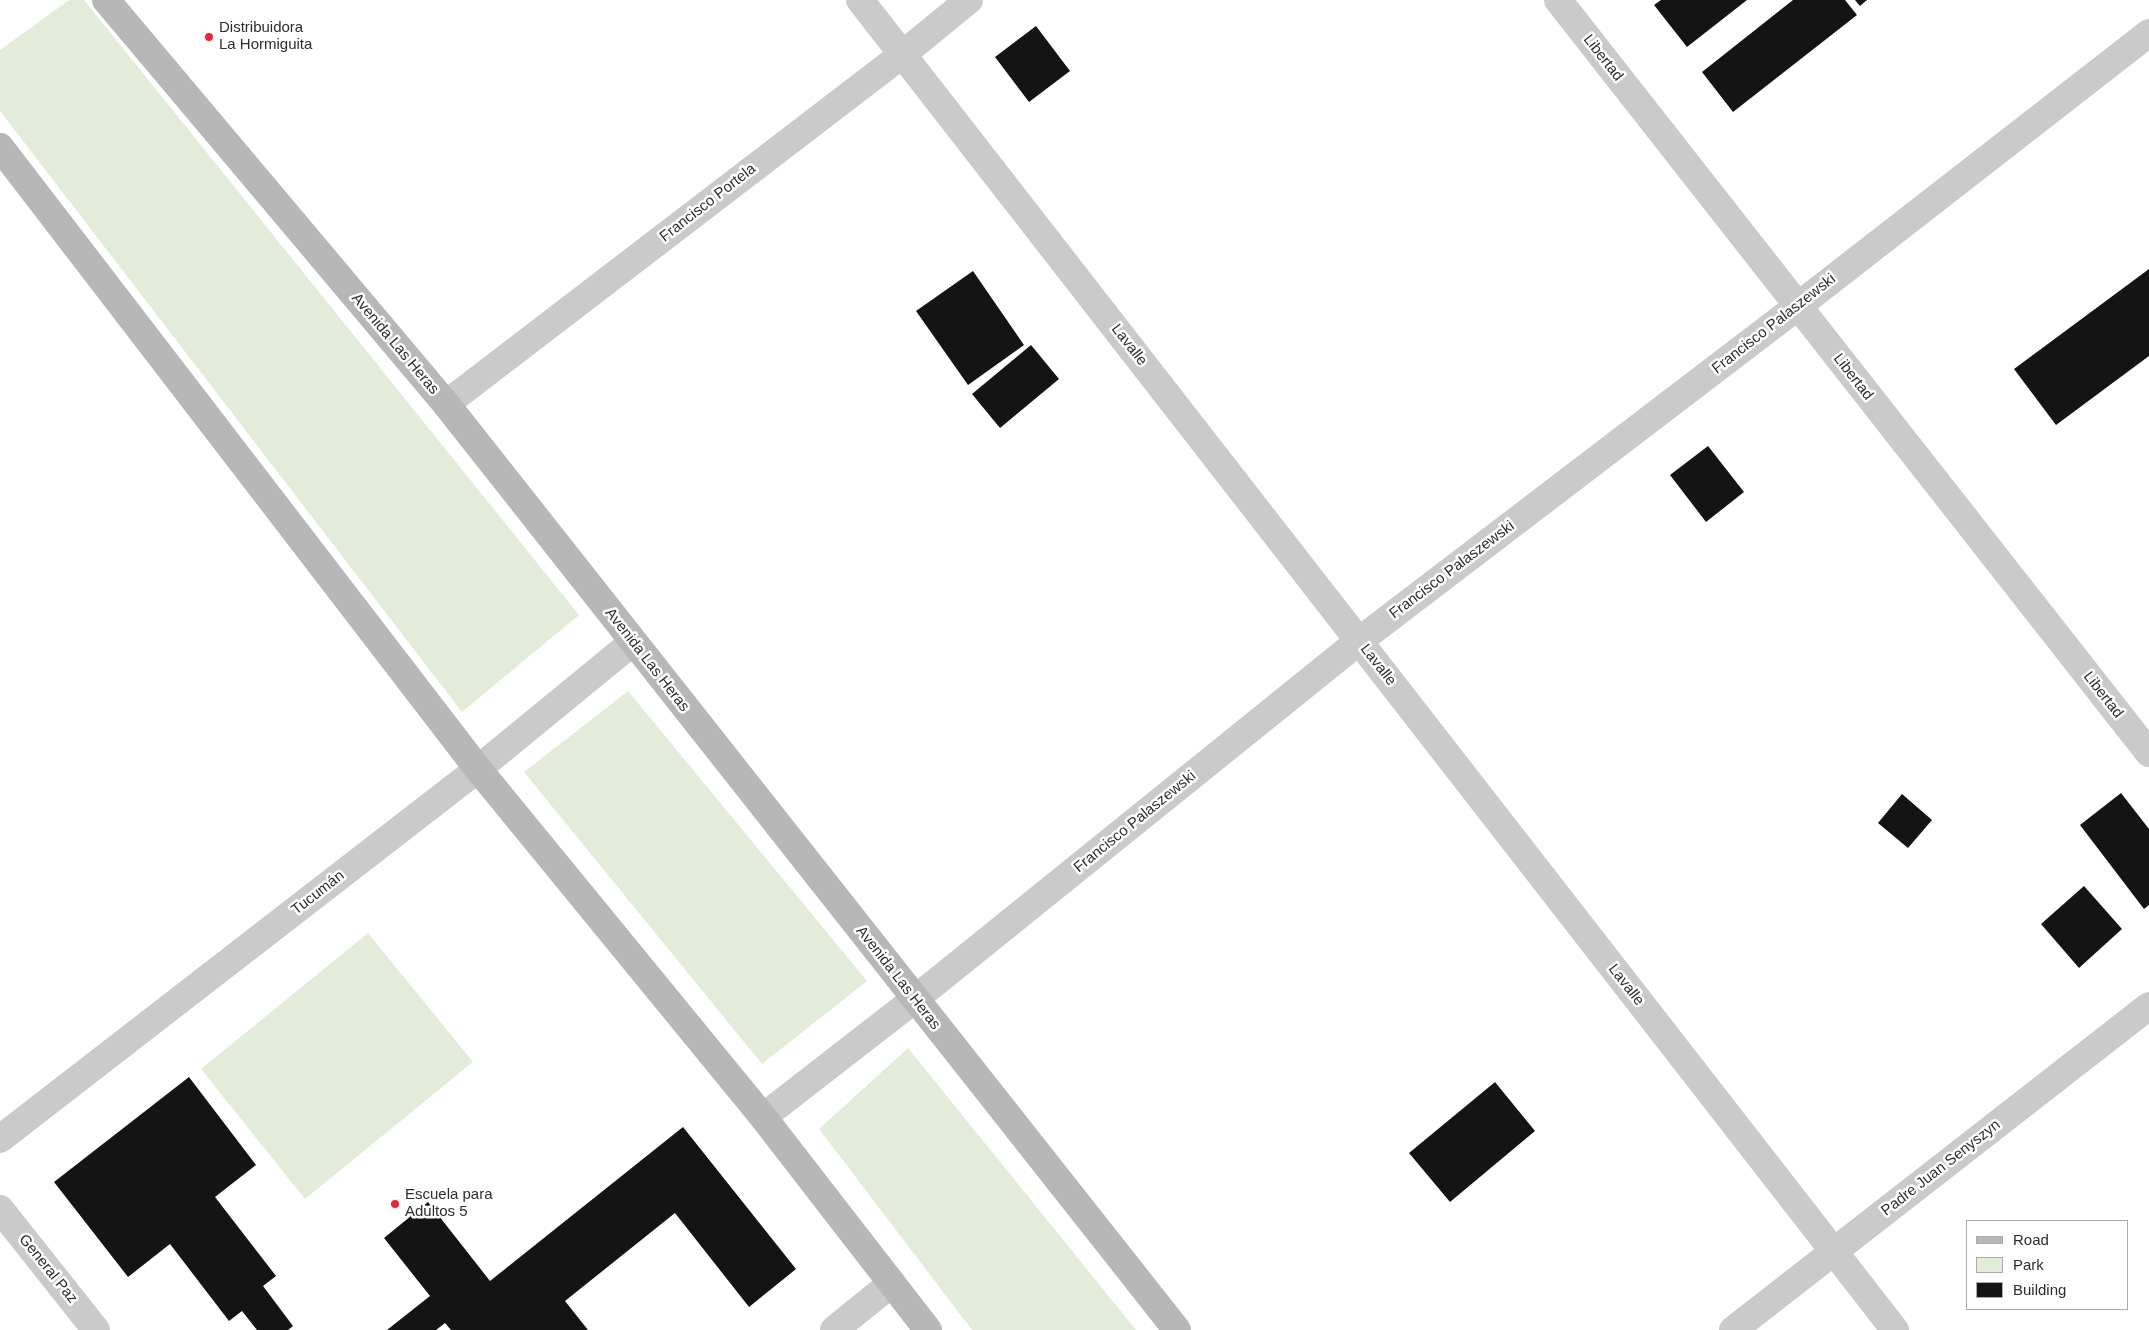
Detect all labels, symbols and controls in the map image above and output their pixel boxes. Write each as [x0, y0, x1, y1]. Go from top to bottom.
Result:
place label: Distribuidora La Hormiguita [219, 19, 312, 54]
marker: Distribuidora La Hormiguita [203, 31, 215, 43]
street label: Libertad [1579, 31, 1627, 85]
street label: Francisco Portela [656, 160, 760, 246]
street label: Francisco Palaszewski [1709, 270, 1839, 378]
street label: Avenida Las Heras [347, 290, 443, 398]
street label: Lavalle [1107, 321, 1151, 369]
street label: Libertad [1829, 350, 1877, 404]
street label: Francisco Palaszewski [1386, 517, 1518, 623]
street label: Avenida Las Heras [601, 605, 693, 715]
street label: Lavalle [1356, 641, 1400, 689]
street label: Libertad [2079, 668, 2127, 722]
street label: Francisco Palaszewski [1070, 767, 1200, 877]
street label: Tucumán [288, 867, 348, 919]
street label: Avenida Las Heras [852, 923, 944, 1033]
street label: Lavalle [1604, 961, 1648, 1009]
street label: Padre Juan Senyszyn [1878, 1116, 2004, 1220]
place label: Escuela para Adultos 5 [405, 1186, 493, 1221]
marker: Escuela para Adultos 5 [389, 1198, 401, 1210]
legend [1966, 1220, 2129, 1310]
street label: General Paz [15, 1231, 81, 1307]
text: Road [2013, 1231, 2049, 1248]
text: Park [2013, 1256, 2044, 1273]
text: Building [2013, 1281, 2066, 1298]

